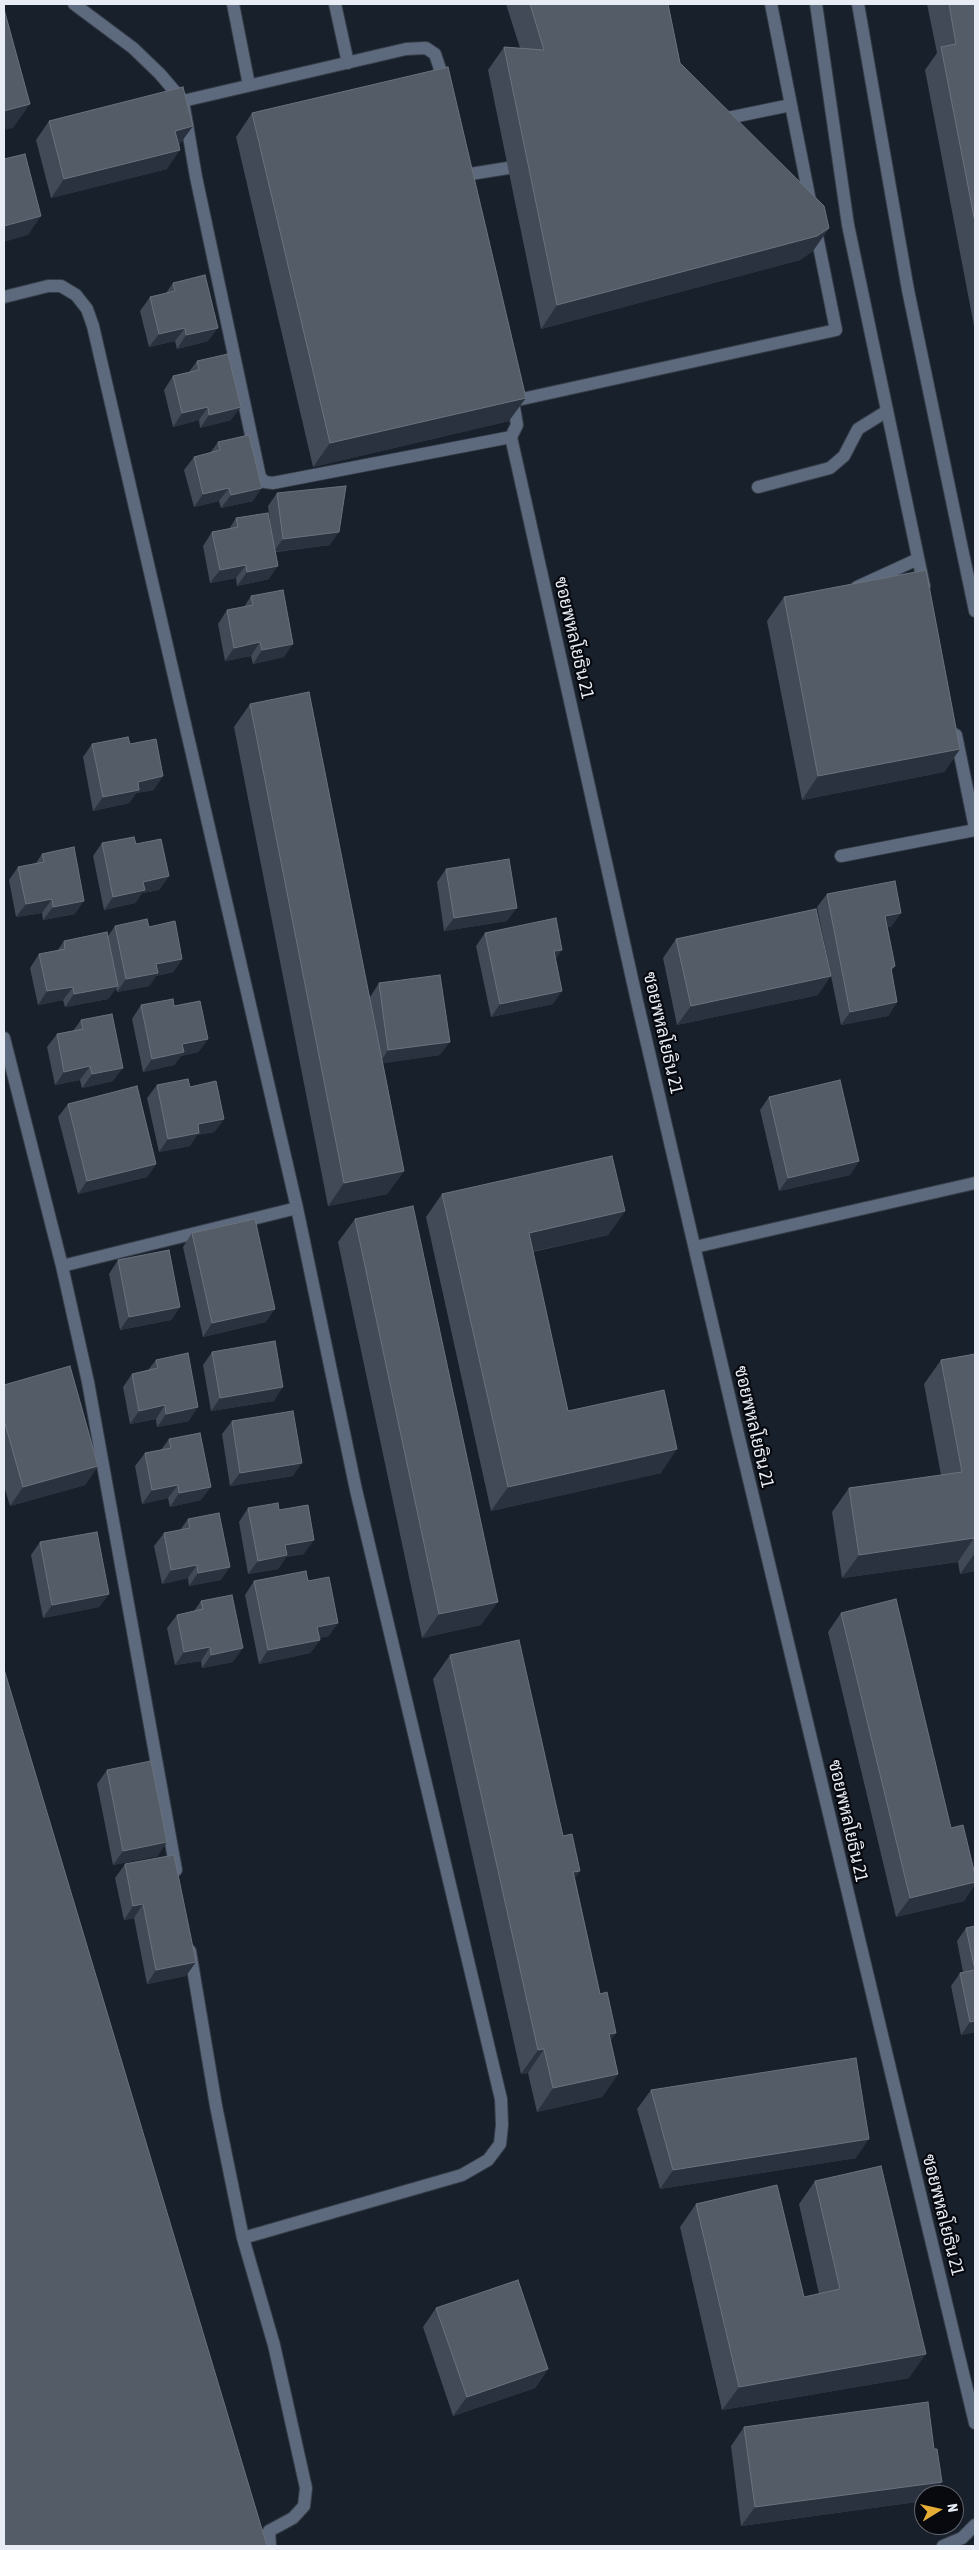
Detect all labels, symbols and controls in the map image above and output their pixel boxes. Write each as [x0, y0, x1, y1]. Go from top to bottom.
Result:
street label: ซอยพหลโยธิน 21 [549, 575, 599, 701]
street label: ซอยพหลโยธิน 21 [638, 970, 688, 1096]
street label: ซอยพหลโยธิน 21 [729, 1364, 779, 1490]
street label: ซอยพหลโยธิน 21 [823, 1758, 873, 1884]
street label: ซอยพหลโยธิน 21 [917, 2152, 969, 2278]
north arrow [914, 2485, 964, 2535]
text: N [944, 2502, 961, 2513]

